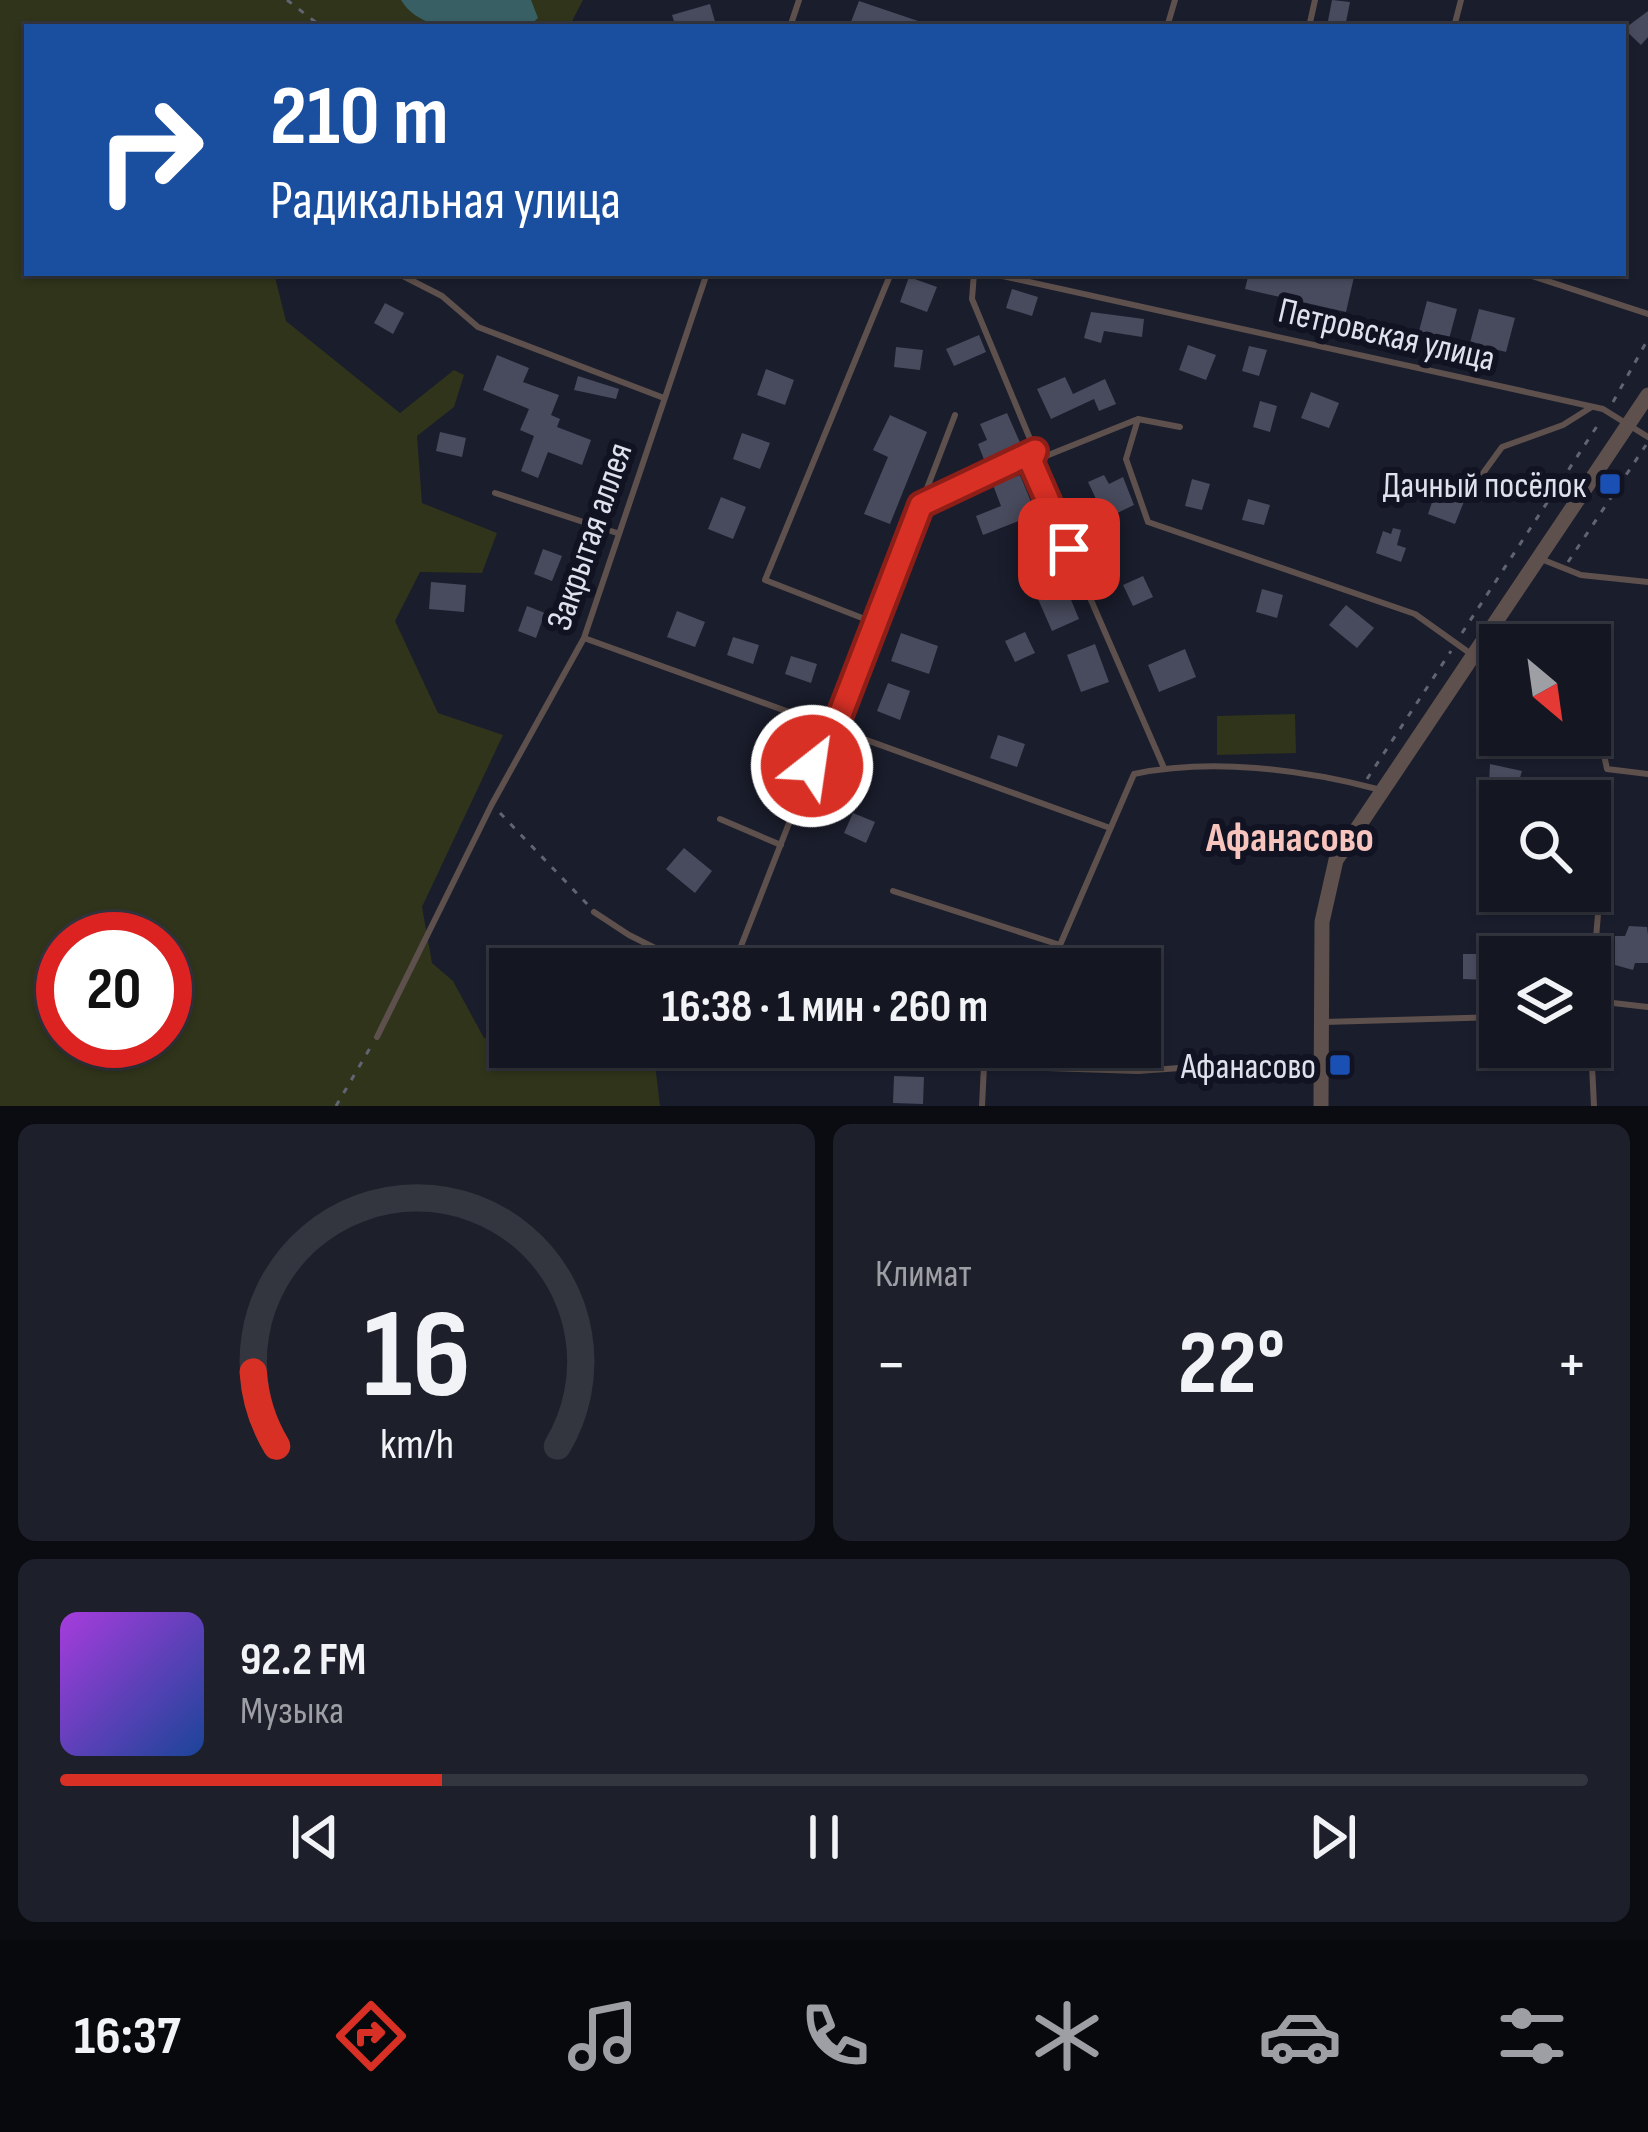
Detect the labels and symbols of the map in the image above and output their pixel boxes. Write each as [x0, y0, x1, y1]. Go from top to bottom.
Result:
street label: Петровская улица [1274, 290, 1499, 381]
street label: Закрытая аллея [538, 437, 643, 636]
place label: Дачный посёлок [1383, 465, 1586, 508]
marker: Дачный посёлок [1597, 471, 1623, 497]
pin [1018, 498, 1120, 600]
north arrow [1479, 624, 1611, 756]
position arrow [749, 703, 875, 829]
district label: Афанасово [1205, 813, 1374, 864]
speed limit sign: 20 [36, 912, 192, 1068]
place label: Афанасово [1180, 1046, 1316, 1089]
marker: Афанасово [1327, 1052, 1353, 1078]

